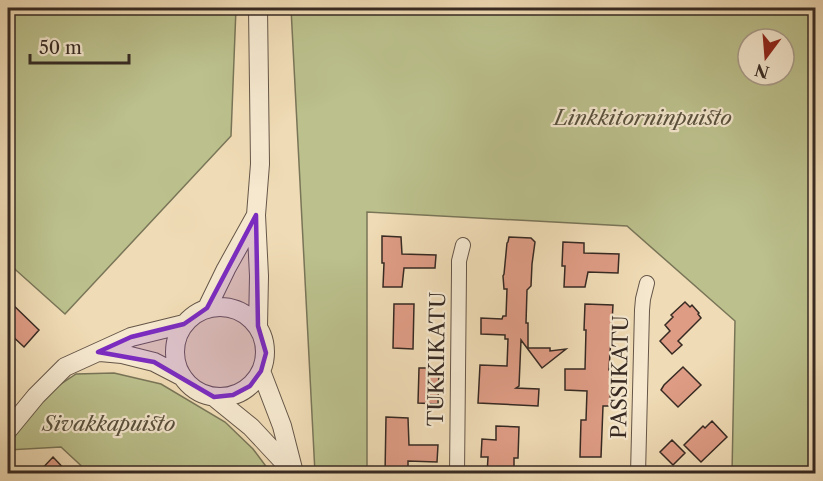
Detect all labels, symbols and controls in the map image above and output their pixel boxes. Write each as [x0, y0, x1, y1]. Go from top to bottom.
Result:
scale bar [30, 27, 129, 65]
north arrow [736, 27, 796, 87]
text: 50 m [39, 37, 82, 59]
text: N [752, 60, 771, 83]
park label: Linkkitorninpuisto [552, 105, 732, 130]
street label: TUKKIKATU [423, 291, 450, 427]
street label: PASSIKATU [606, 315, 633, 439]
park label: Sivakkapuisto [41, 411, 176, 436]

